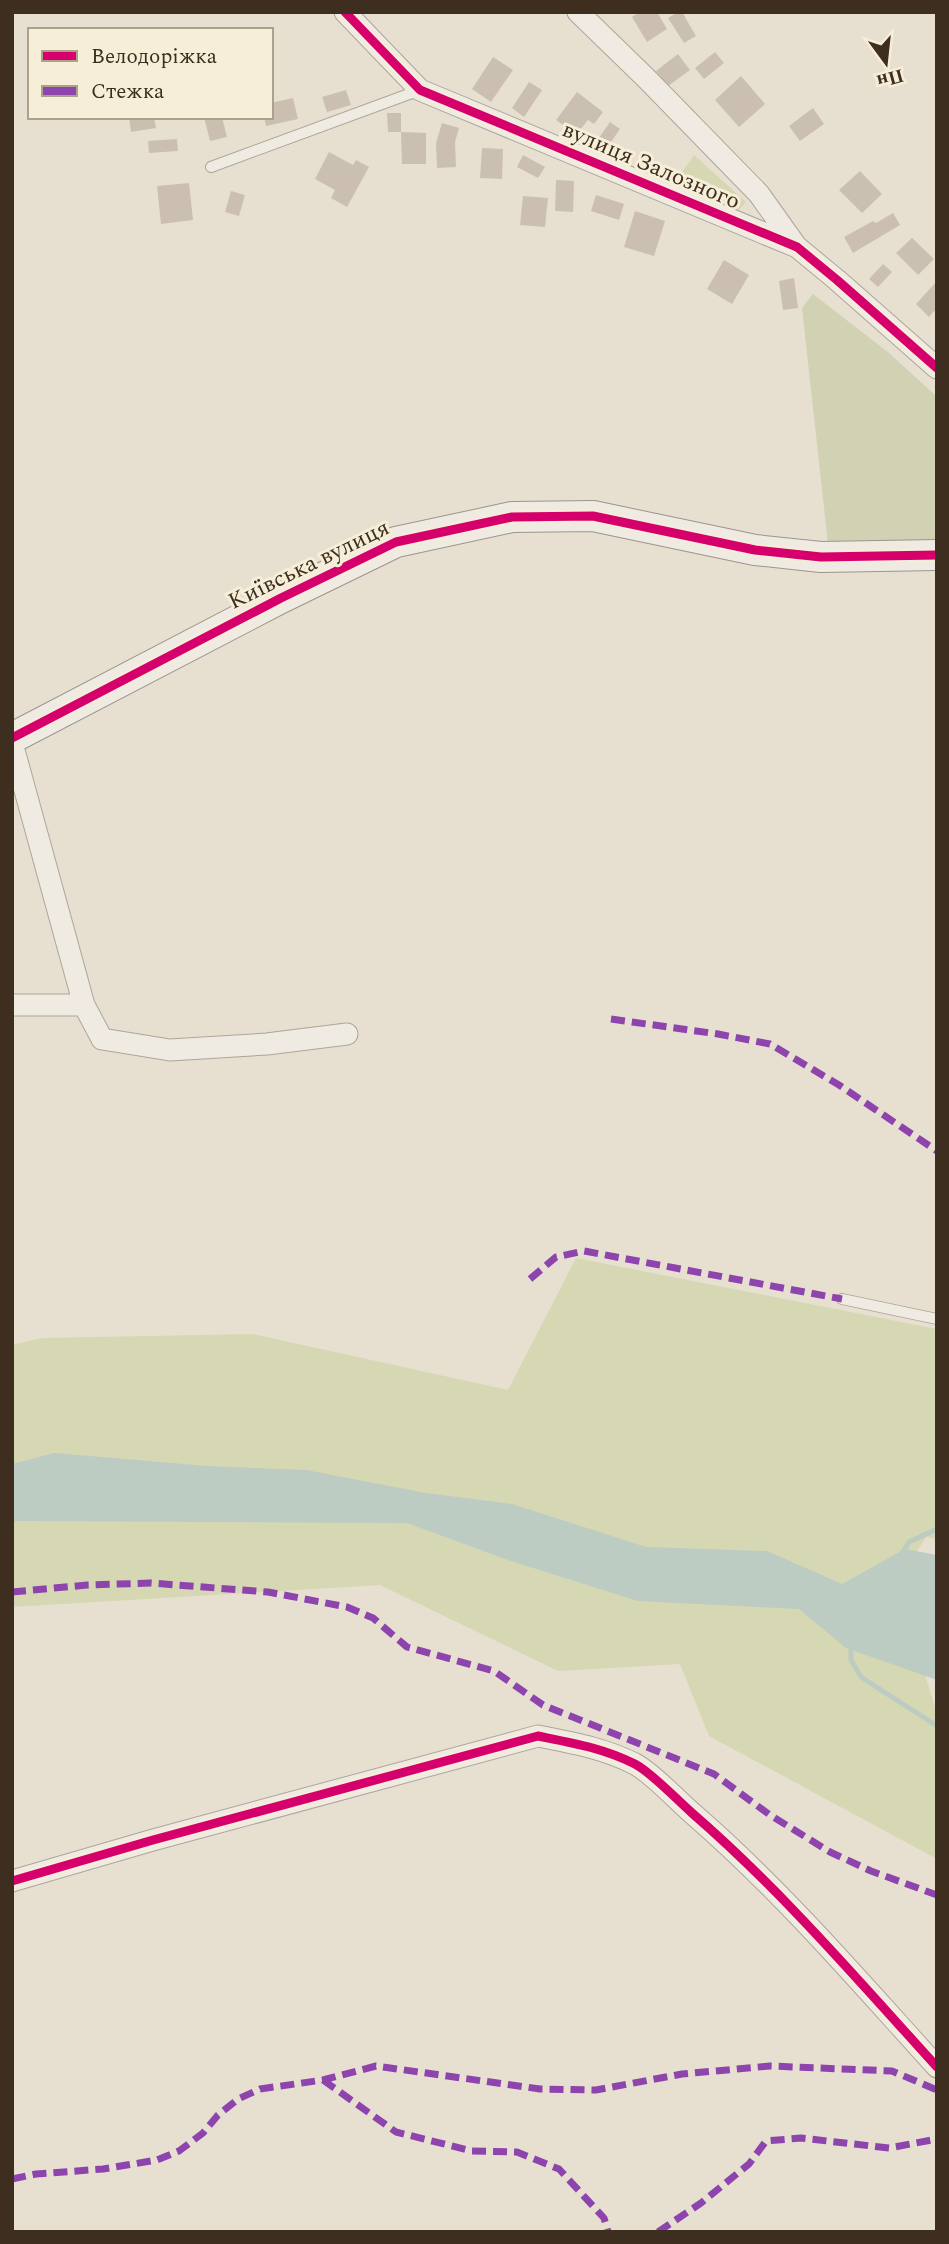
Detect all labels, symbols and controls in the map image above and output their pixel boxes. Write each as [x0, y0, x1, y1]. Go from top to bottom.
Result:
legend [28, 28, 273, 119]
north arrow [851, 28, 921, 98]
text: Велодоріжка [91, 41, 218, 73]
text: Пн [873, 60, 907, 96]
text: Стежка [91, 76, 165, 108]
street label: вулиця Залозного [556, 113, 746, 219]
street label: Київська вулиця [222, 511, 396, 619]

